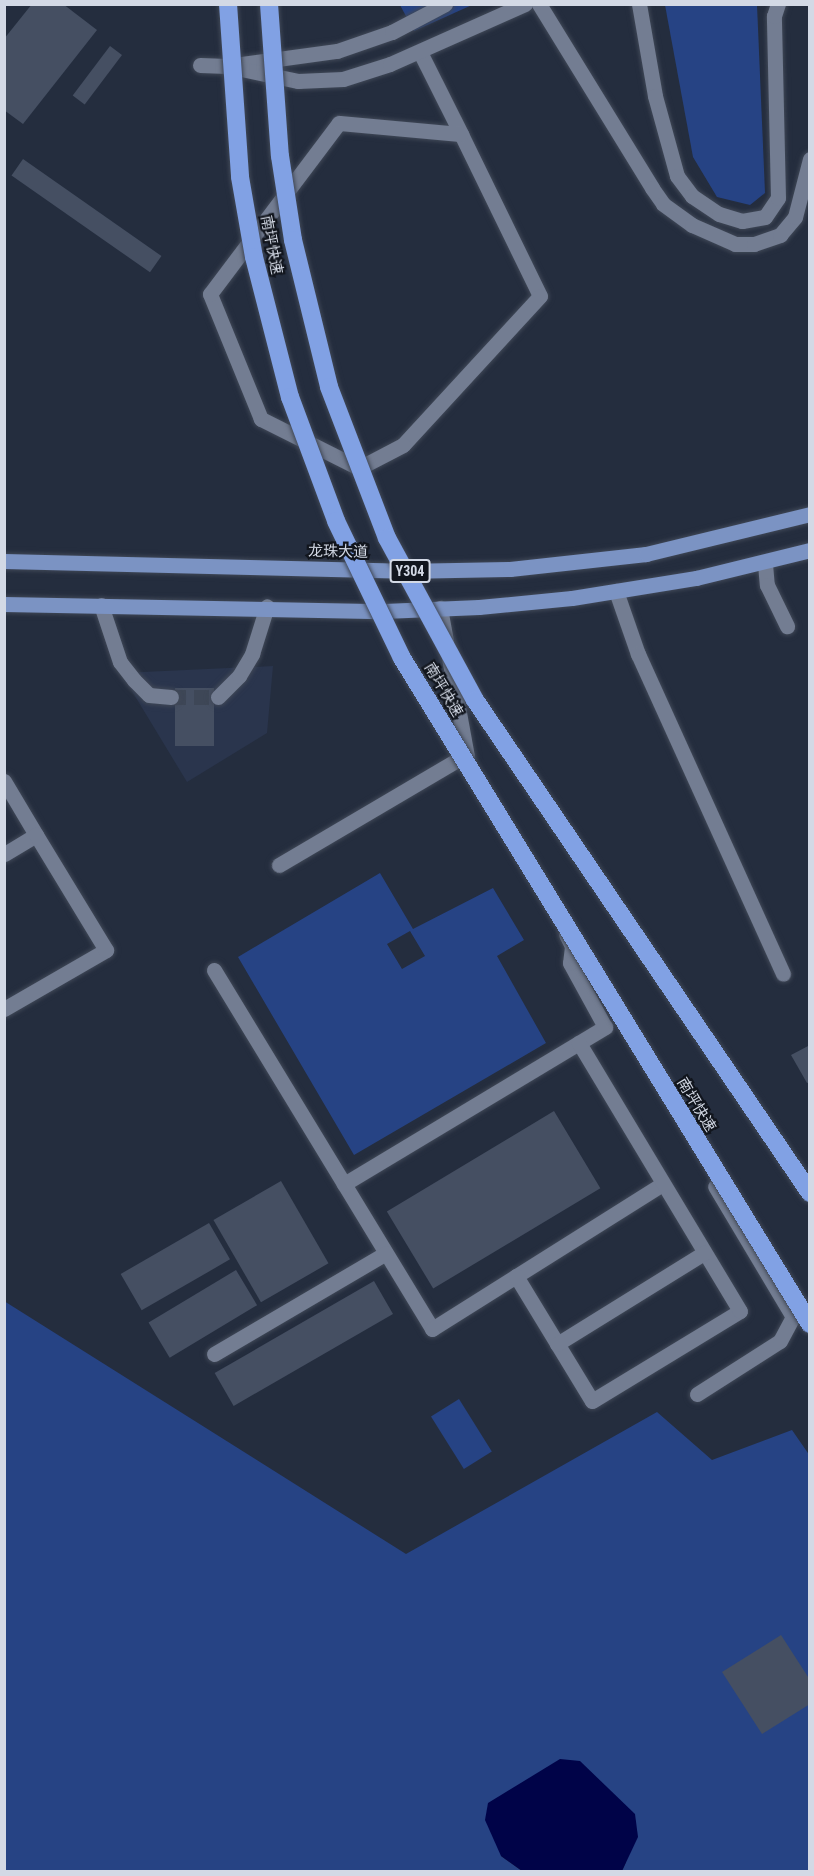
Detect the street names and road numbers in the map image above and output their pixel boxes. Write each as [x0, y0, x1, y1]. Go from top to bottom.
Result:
street label: 南坪快速 [256, 214, 286, 276]
street label: 龙珠大道 [308, 542, 368, 562]
road number: Y304 [389, 560, 431, 582]
street label: 南坪快速 [420, 660, 466, 720]
street label: 南坪快速 [673, 1075, 719, 1135]

